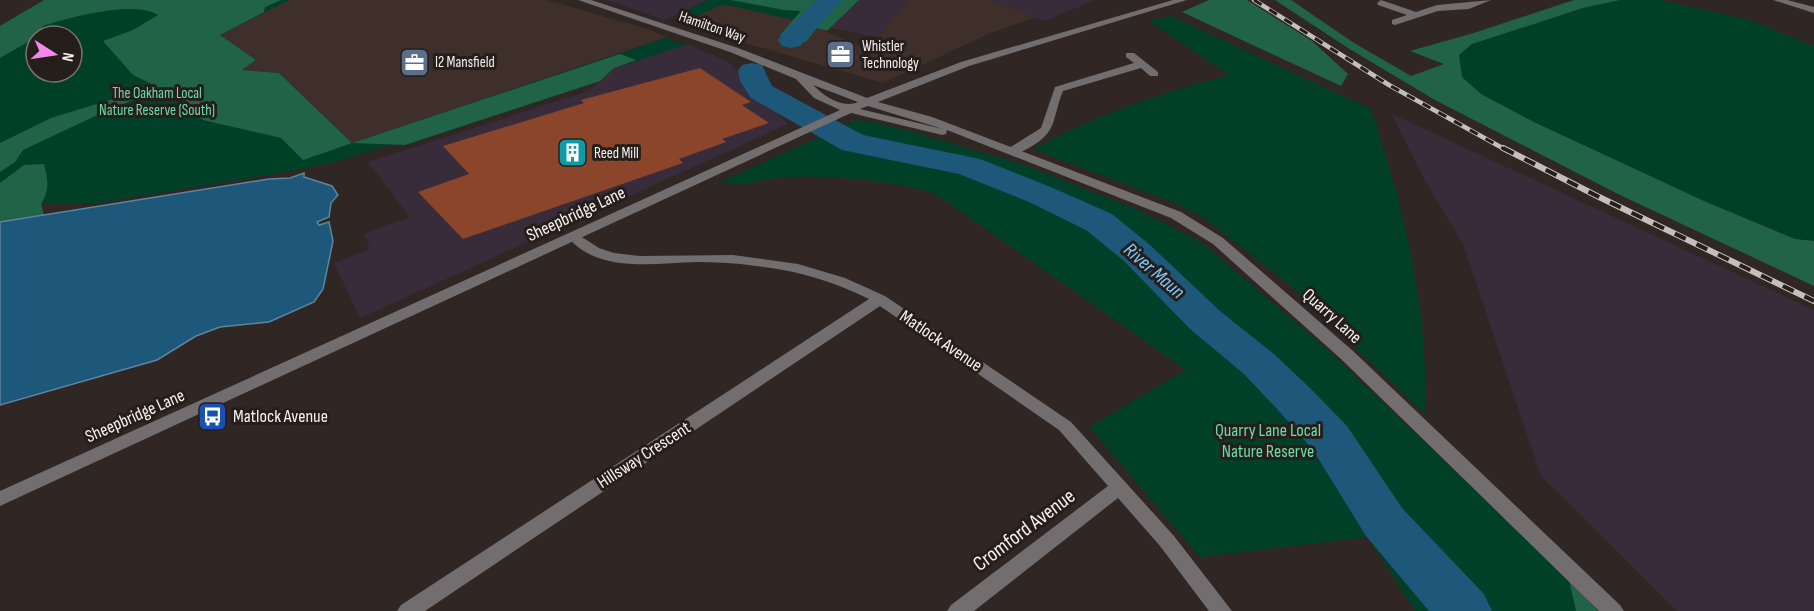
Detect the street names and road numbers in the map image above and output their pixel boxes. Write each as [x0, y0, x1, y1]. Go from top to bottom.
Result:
street label: Hamilton Way [676, 7, 748, 47]
street label: Sheepbridge Lane [523, 182, 629, 246]
street label: Quarry Lane [1298, 284, 1366, 348]
street label: Matlock Avenue [896, 306, 986, 376]
street label: Sheepbridge Lane [82, 385, 188, 447]
street label: Hillsway Crescent [593, 417, 695, 493]
street label: Cromford Avenue [968, 483, 1080, 577]

